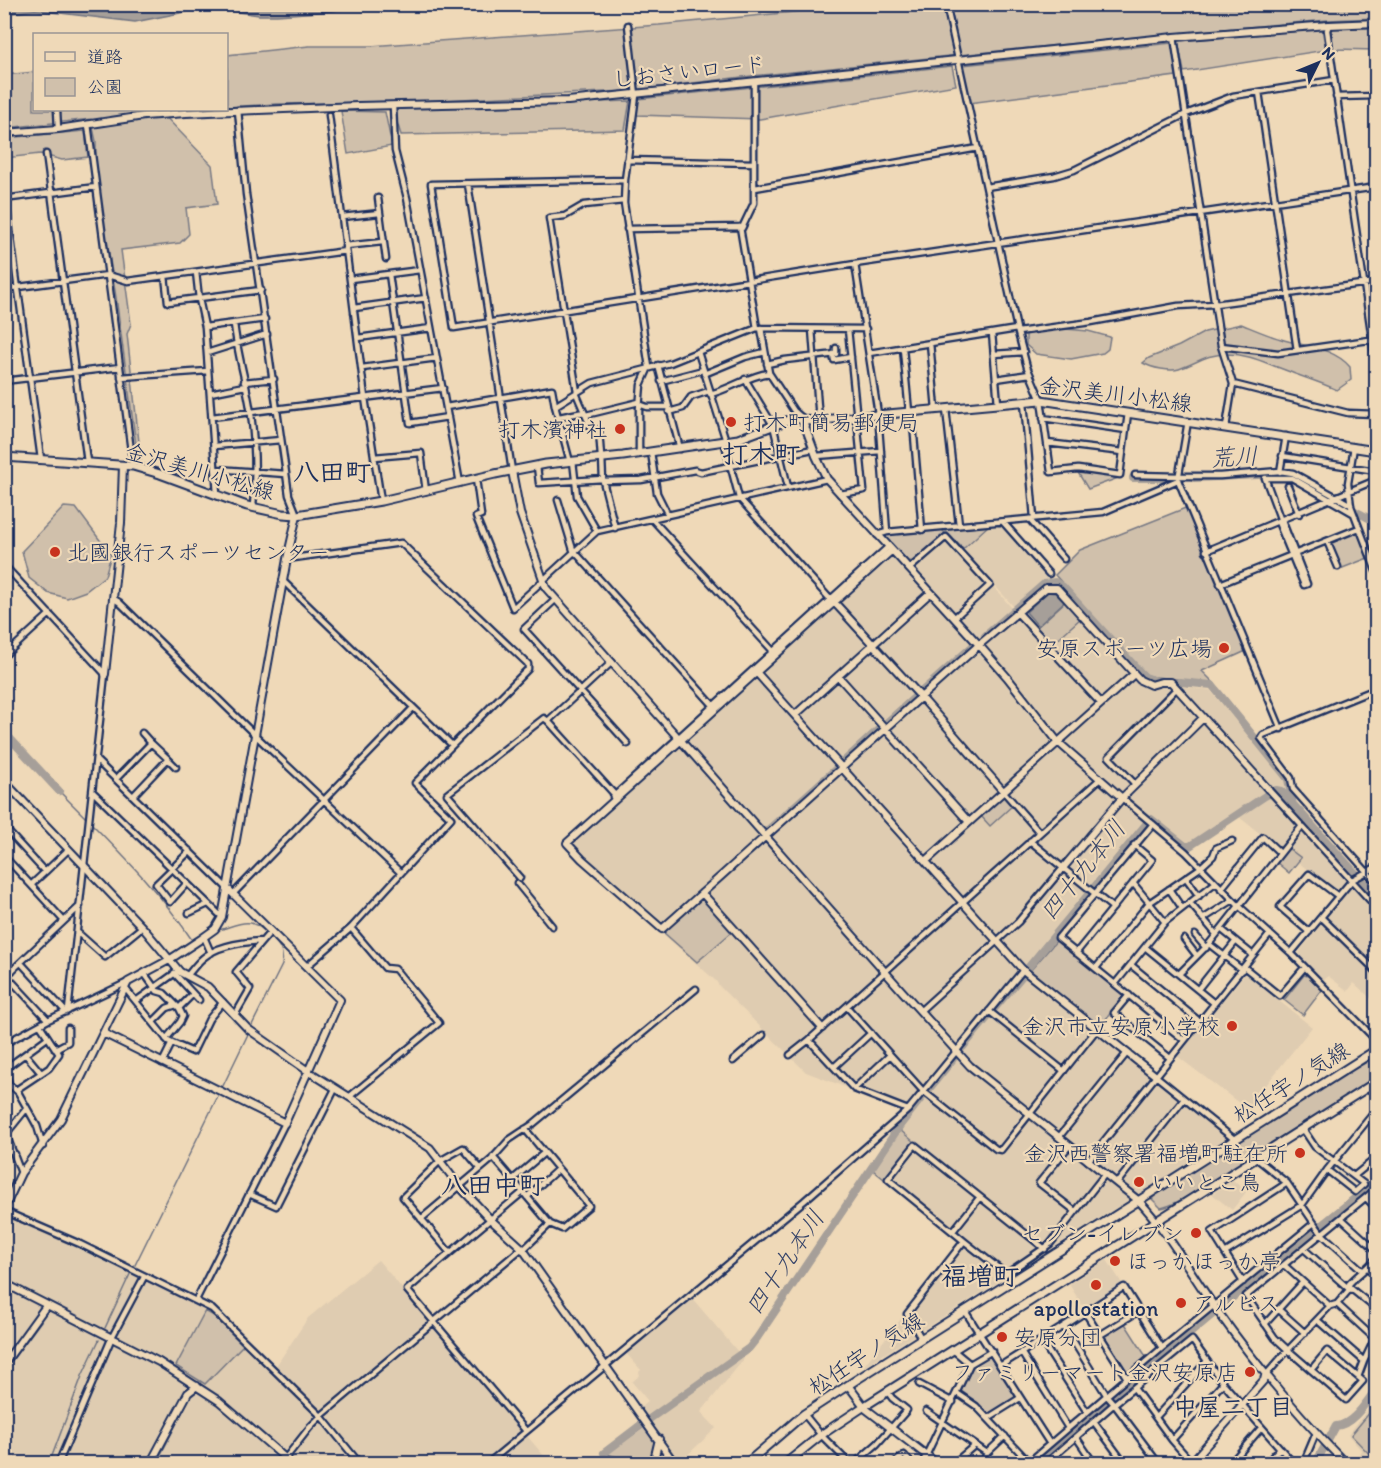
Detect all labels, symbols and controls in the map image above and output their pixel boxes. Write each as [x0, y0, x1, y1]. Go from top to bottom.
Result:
legend [33, 33, 228, 111]
north arrow [1288, 33, 1348, 93]
text: N [1318, 43, 1339, 64]
text: 道路 [87, 46, 123, 68]
street label: しおさいロード [611, 50, 767, 93]
text: 公園 [87, 76, 123, 98]
street label: 金沢美川小松線 [1038, 372, 1194, 417]
place label: 打木町簡易郵便局 [743, 409, 919, 436]
marker: 打木町簡易郵便局 [724, 415, 738, 429]
place label: 打木濱神社 [498, 416, 608, 443]
marker: 打木濱神社 [613, 422, 627, 436]
street label: 金沢美川小松線 [122, 437, 278, 506]
district label: 打木町 [722, 438, 800, 470]
water label: 荒川 [1209, 441, 1259, 472]
district label: 八田町 [293, 456, 371, 488]
place label: 北國銀行スポーツセンター [67, 539, 330, 566]
marker: 北國銀行スポーツセンター [48, 545, 62, 559]
place label: 安原スポーツ広場 [1036, 635, 1212, 662]
marker: 安原スポーツ広場 [1217, 641, 1231, 655]
water label: 四十九本川 [1034, 814, 1132, 925]
place label: 金沢市立安原小学校 [1022, 1013, 1220, 1040]
marker: 金沢市立安原小学校 [1225, 1019, 1239, 1033]
street label: 松任宇ノ気線 [1228, 1036, 1354, 1129]
place label: 金沢西警察署福増町駐在所 [1024, 1140, 1288, 1167]
marker: 金沢西警察署福増町駐在所 [1293, 1146, 1307, 1160]
district label: 八田中町 [441, 1169, 545, 1201]
place label: いいとこ鳥 [1151, 1169, 1261, 1196]
marker: いいとこ鳥 [1132, 1175, 1146, 1189]
water label: 四十九本川 [739, 1204, 830, 1320]
place label: セブン-イレブン [1021, 1220, 1184, 1247]
marker: セブン-イレブン [1189, 1226, 1203, 1240]
place label: ほっかほっか亭 [1127, 1248, 1281, 1275]
marker: ほっかほっか亭 [1108, 1254, 1122, 1268]
district label: 福増町 [941, 1260, 1019, 1292]
marker: apollostation [1089, 1278, 1103, 1292]
place label: アルビス [1193, 1290, 1280, 1317]
place label: apollostation [1034, 1295, 1159, 1322]
marker: アルビス [1174, 1296, 1188, 1310]
street label: 松任宇ノ気線 [804, 1306, 929, 1401]
place label: 安原分団 [1014, 1324, 1102, 1351]
marker: 安原分団 [995, 1330, 1009, 1344]
place label: ファミリーマート金沢安原店 [952, 1359, 1238, 1386]
marker: ファミリーマート金沢安原店 [1243, 1365, 1257, 1379]
district label: 中屋二丁目 [1173, 1392, 1293, 1421]

